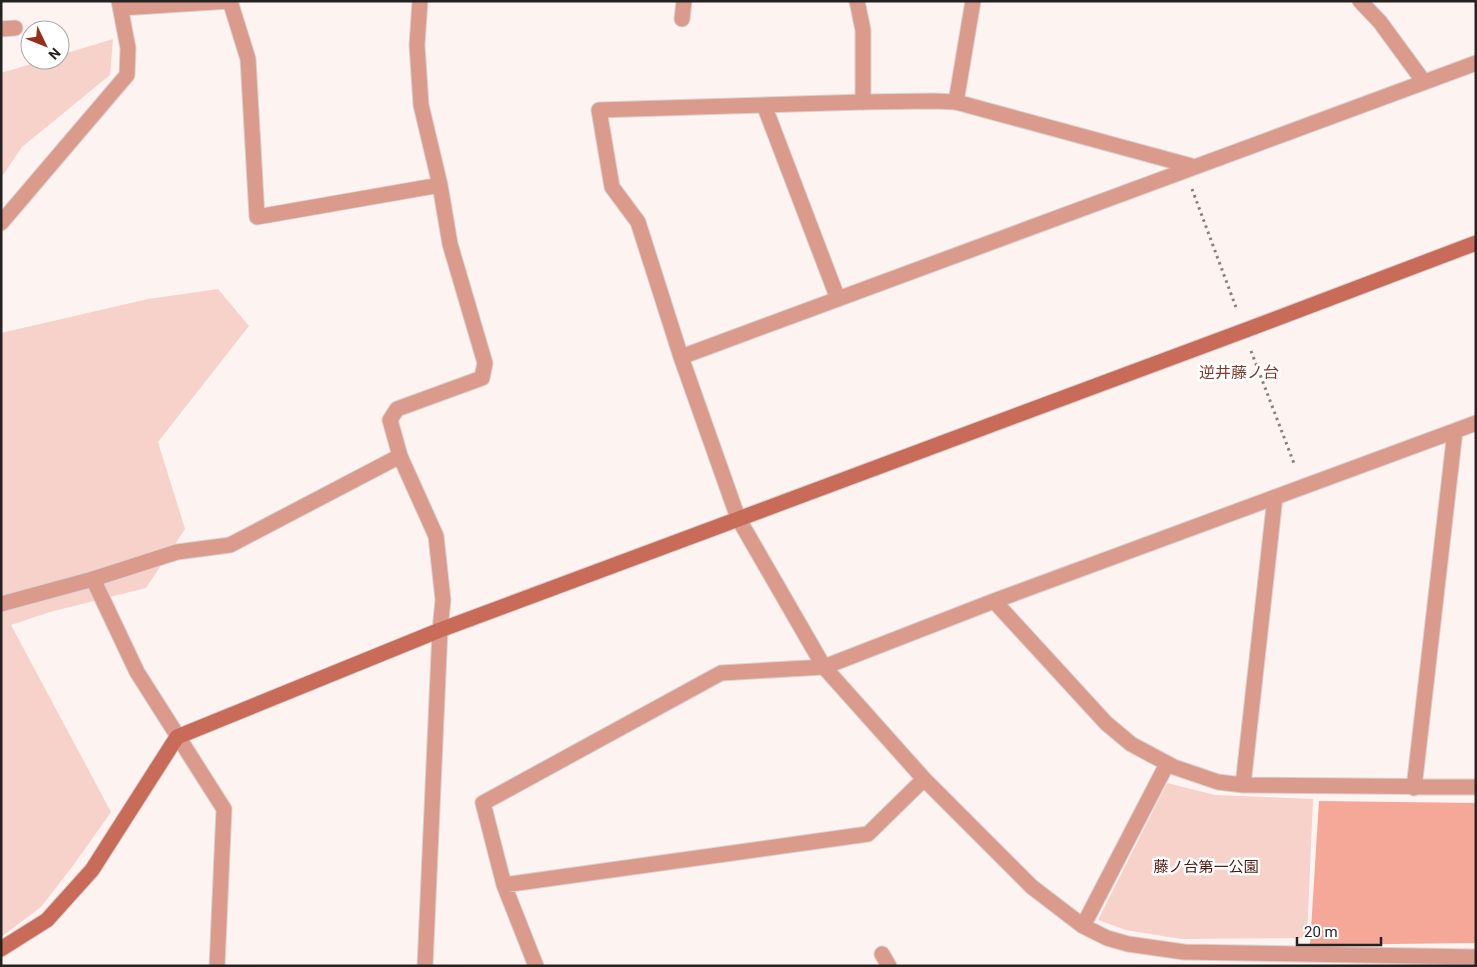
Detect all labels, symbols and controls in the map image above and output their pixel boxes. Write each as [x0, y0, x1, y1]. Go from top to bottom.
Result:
north arrow [20, 20, 70, 70]
text: N [45, 45, 64, 63]
district label: 逆井藤ノ台 [1199, 363, 1279, 382]
park label: 藤ノ台第一公園 [1153, 858, 1259, 876]
scale bar [1297, 914, 1381, 946]
text: 20 m [1304, 923, 1338, 941]

